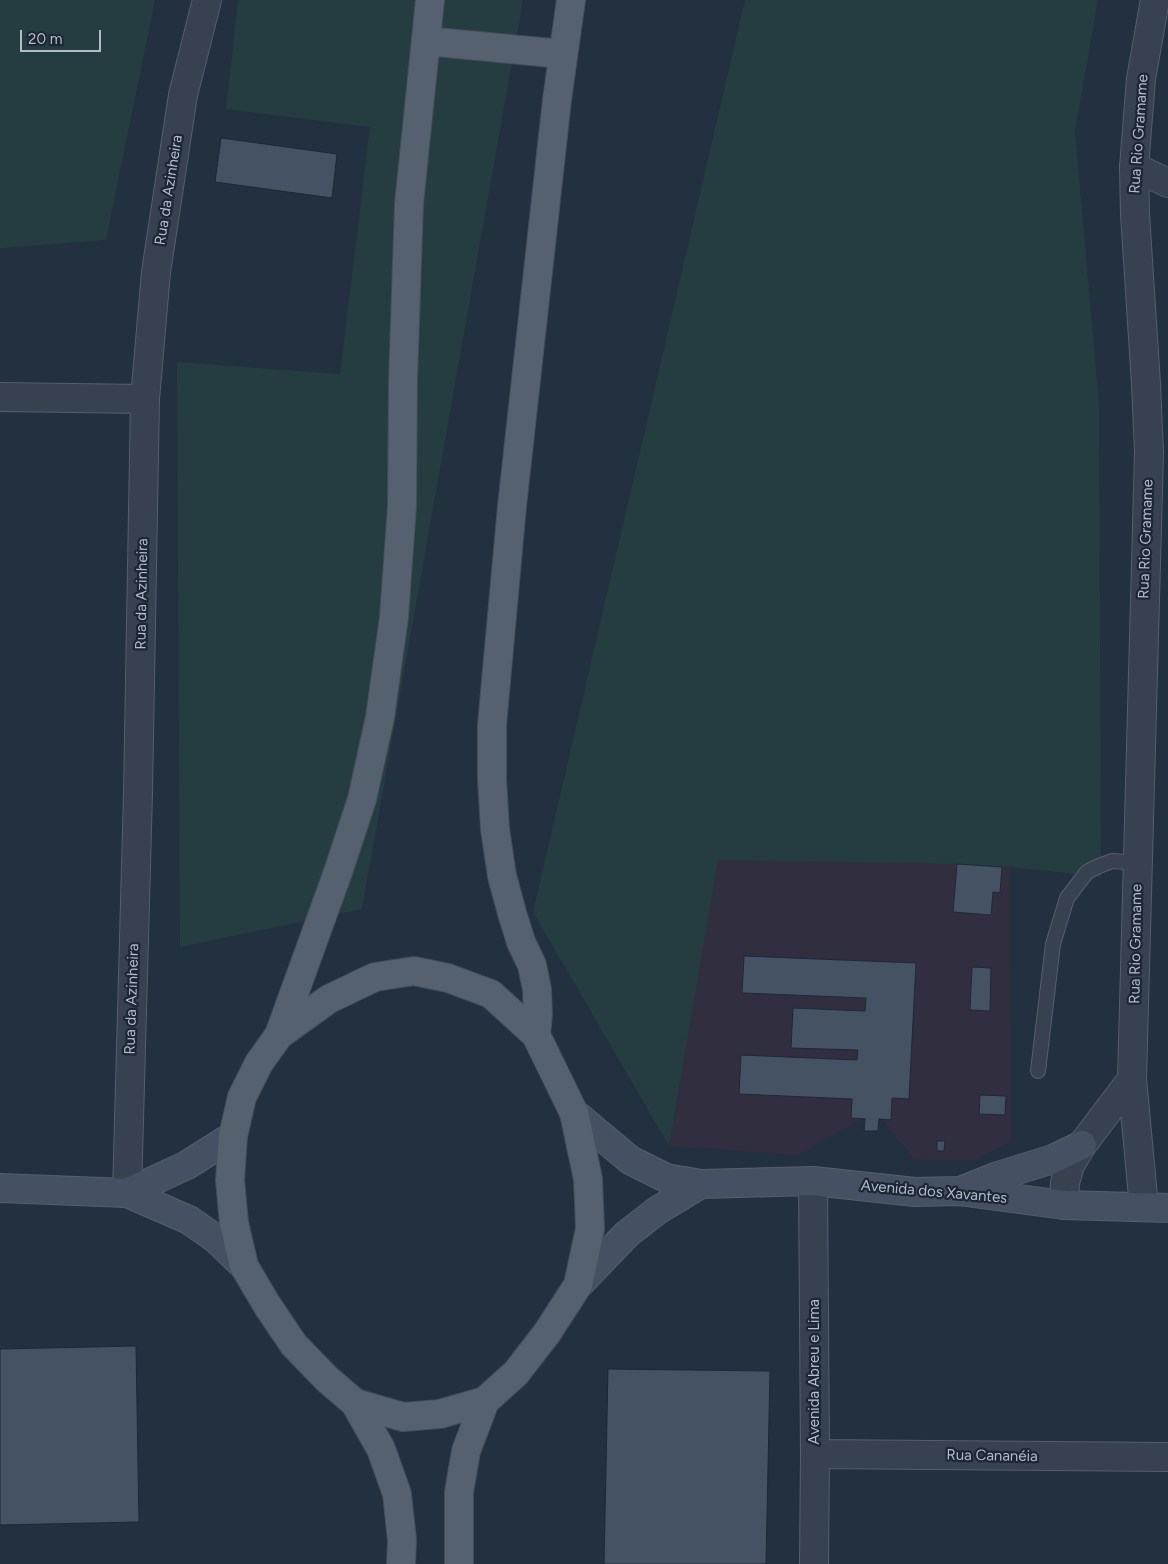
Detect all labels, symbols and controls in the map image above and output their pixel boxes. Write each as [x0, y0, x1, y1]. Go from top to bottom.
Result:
scale bar [22, 20, 104, 52]
text: 20 m [28, 30, 62, 48]
street label: Rua Rio Gramame [1126, 74, 1152, 194]
street label: Rua da Azinheira [151, 134, 187, 246]
street label: Rua Rio Gramame [1135, 479, 1157, 599]
street label: Rua da Azinheira [132, 538, 152, 650]
street label: Rua Rio Gramame [1126, 884, 1146, 1004]
street label: Rua da Azinheira [121, 943, 143, 1055]
street label: Avenida dos Xavantes [860, 1177, 1008, 1207]
street label: Avenida Abreu e Lima [806, 1299, 824, 1445]
street label: Rua Cananéia [946, 1446, 1038, 1466]

